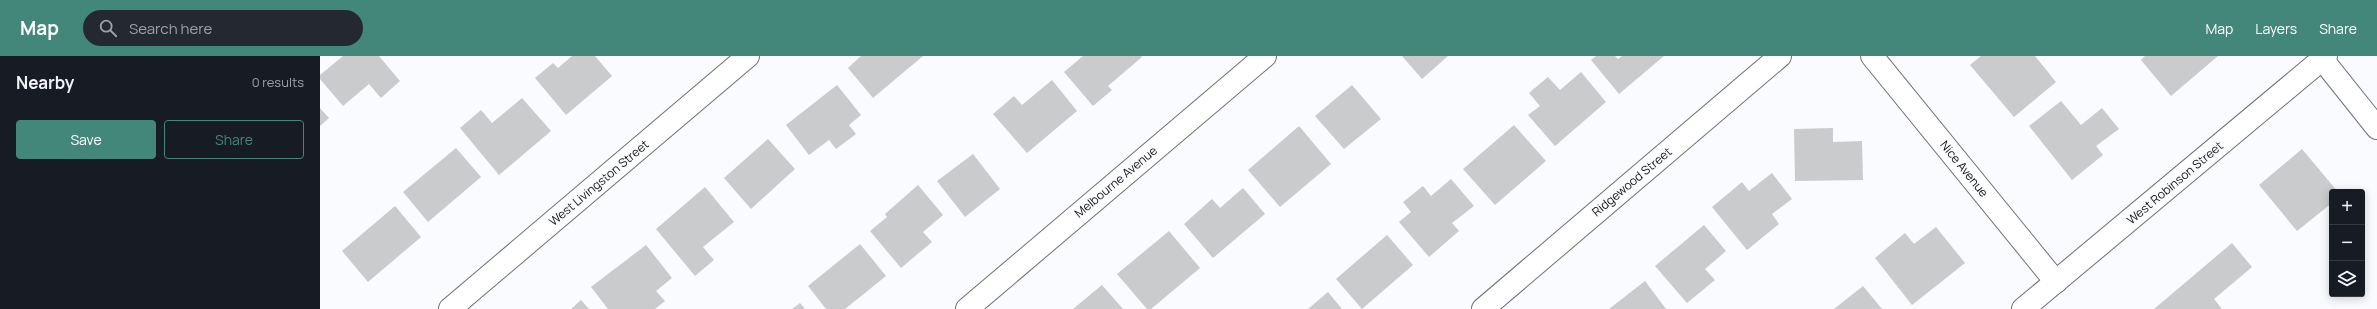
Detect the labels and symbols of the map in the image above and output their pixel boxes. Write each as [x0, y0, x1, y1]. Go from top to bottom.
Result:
street label: West Livingston Street [545, 136, 652, 230]
street label: Nice Avenue [1936, 137, 1992, 200]
street label: West Robinson Street [2123, 137, 2227, 228]
street label: Melbourne Avenue [1071, 142, 1161, 221]
street label: Ridgewood Street [1588, 143, 1675, 220]

